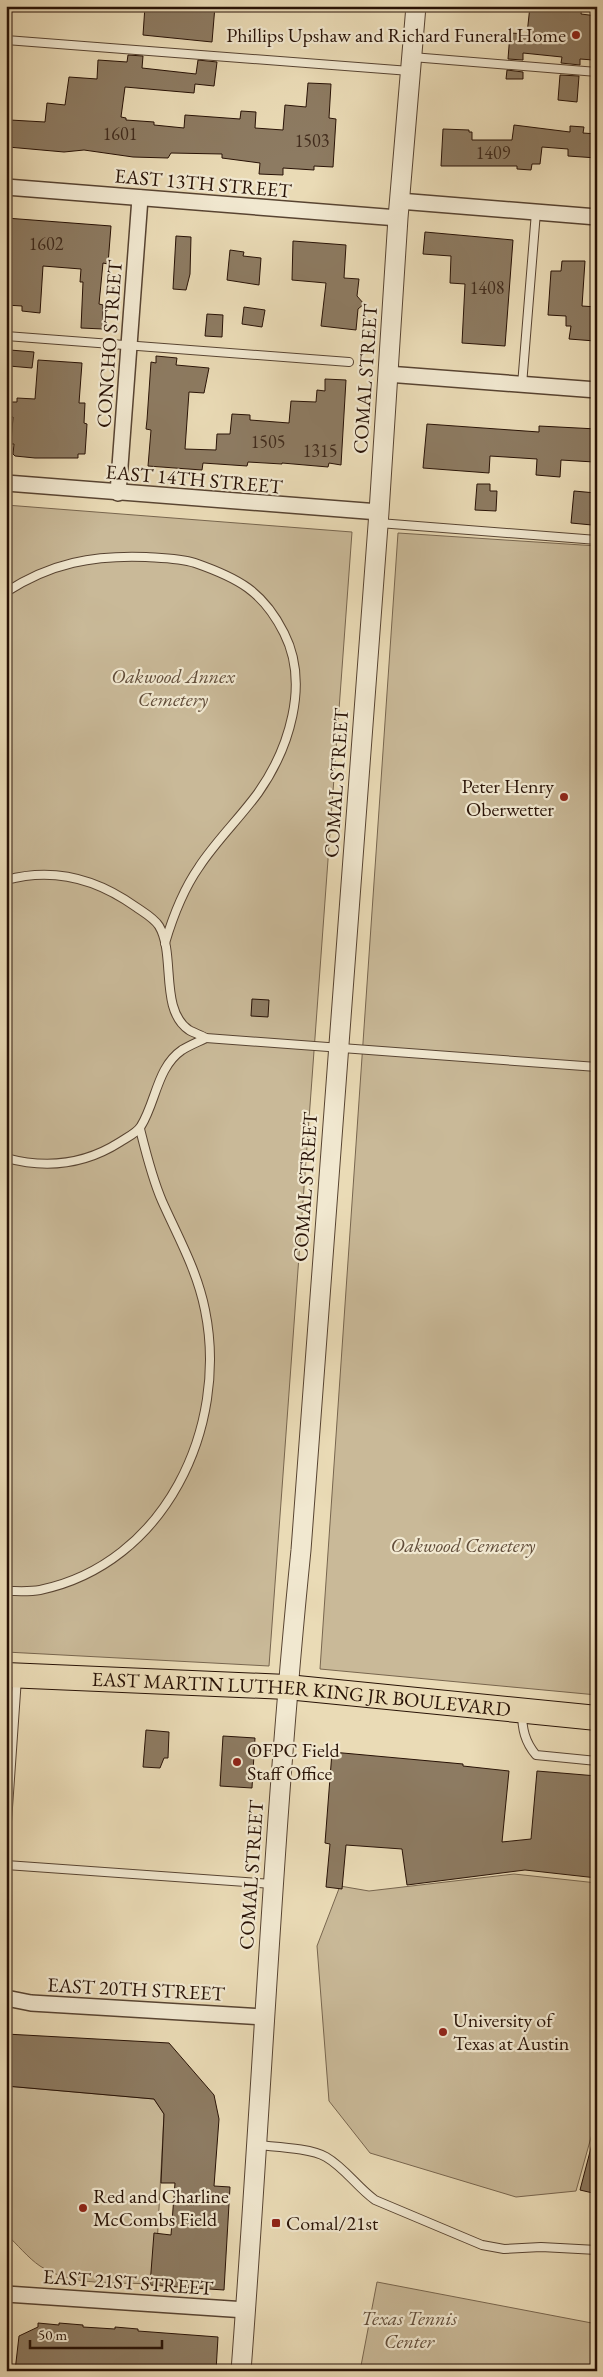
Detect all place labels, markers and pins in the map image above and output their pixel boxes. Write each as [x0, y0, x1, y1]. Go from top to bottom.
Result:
place label: Phillips Upshaw and Richard Funeral Home [226, 22, 566, 48]
marker: Phillips Upshaw and Richard Funeral Home [570, 29, 582, 41]
place label: Peter Henry Oberwetter [461, 773, 554, 822]
marker: Peter Henry Oberwetter [558, 791, 570, 803]
place label: OFPC Field Staff Office [247, 1737, 340, 1786]
marker: OFPC Field Staff Office [231, 1756, 243, 1768]
place label: University of Texas at Austin [453, 2007, 570, 2056]
marker: University of Texas at Austin [437, 2026, 449, 2038]
place label: Red and Charline McCombs Field [93, 2183, 229, 2232]
marker: Red and Charline McCombs Field [77, 2202, 89, 2214]
place label: Comal/21st [286, 2210, 379, 2236]
marker: Comal/21st [270, 2217, 282, 2229]

